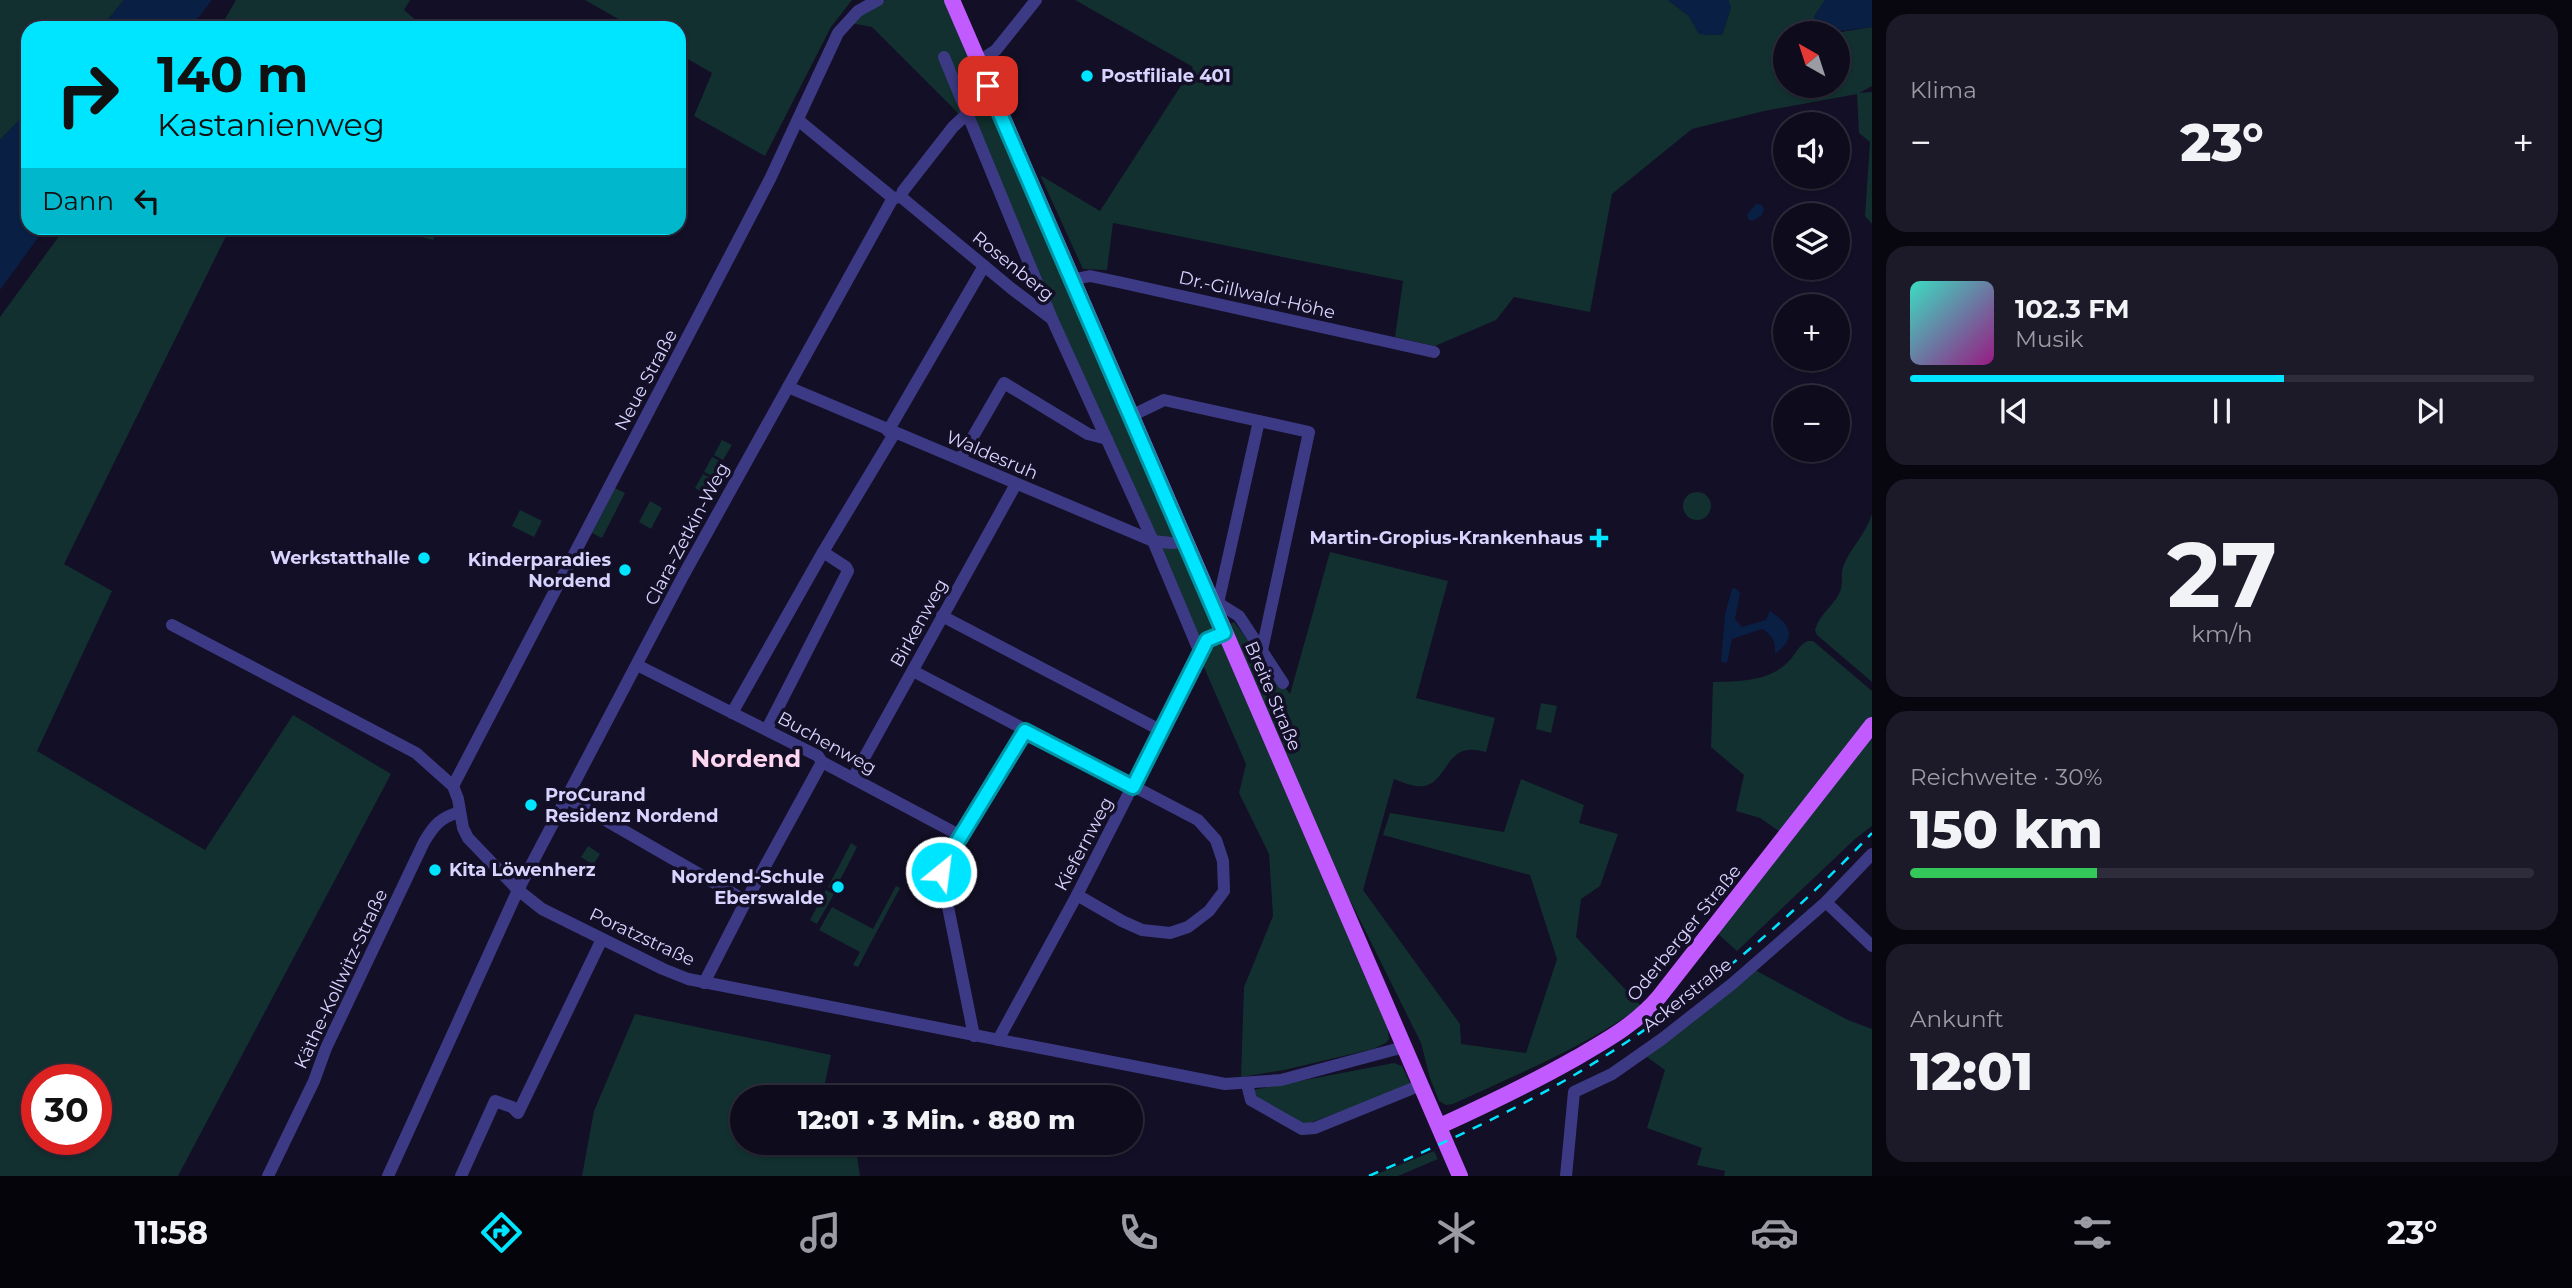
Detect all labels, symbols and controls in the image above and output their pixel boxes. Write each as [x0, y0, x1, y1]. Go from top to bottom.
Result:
north arrow [1773, 21, 1850, 98]
map controls [1773, 21, 1850, 462]
text: 140 m [157, 45, 309, 104]
icon: right [42, 49, 133, 140]
pin [958, 56, 1018, 116]
place label: Postfiliale 401 [1101, 65, 1231, 87]
icon: arrive [969, 67, 1007, 105]
marker: Postfiliale 401 [1079, 68, 1095, 84]
text: Klima [1910, 76, 1977, 104]
text: Kastanienweg [157, 105, 385, 144]
text: 23° [2180, 111, 2264, 174]
button: sound [1773, 112, 1850, 189]
text: − [1910, 119, 1932, 166]
text: + [2512, 119, 2534, 166]
icon: left [128, 182, 166, 220]
text: Dann [42, 185, 114, 217]
button: layers [1773, 203, 1850, 280]
street label: Rosenberg [968, 226, 1058, 306]
street label: Dr.-Gillwald-Höhe [1177, 266, 1338, 324]
text: 102.3 FM [2015, 293, 2130, 325]
button: + [1773, 294, 1850, 371]
street label: Neue Straße [610, 325, 682, 434]
text: Musik [2015, 325, 2084, 353]
button: − [1773, 385, 1850, 462]
icon: previous [1995, 392, 2033, 430]
icon: pause [2203, 392, 2241, 430]
icon: next [2411, 392, 2449, 430]
street label: Waldesruh [943, 426, 1041, 484]
street label: Clara-Zetkin-Weg [640, 459, 734, 609]
text: 27 [2167, 519, 2277, 630]
place label: Martin-Gropius-Krankenhaus [1310, 527, 1583, 549]
marker: Martin-Gropius-Krankenhaus [1589, 528, 1609, 548]
place label: Werkstatthalle [270, 547, 410, 569]
place label: Kinderparadies Nordend [468, 549, 611, 592]
marker: Werkstatthalle [416, 550, 432, 566]
marker: Kinderparadies Nordend [617, 562, 633, 578]
street label: Birkenweg [886, 575, 952, 671]
text: km/h [2191, 620, 2253, 648]
street label: Breite Straße [1240, 638, 1306, 754]
street label: Buchenweg [774, 707, 880, 779]
district label: Nordend [691, 744, 801, 773]
text: Reichweite · 30% [1910, 763, 2102, 791]
place label: ProCurand Residenz Nordend [545, 784, 718, 827]
street label: Kiefernweg [1050, 793, 1118, 895]
marker: ProCurand Residenz Nordend [523, 797, 539, 813]
text: 150 km [1910, 798, 2103, 861]
position arrow [904, 835, 978, 909]
place label: Kita Löwenherz [449, 859, 596, 881]
street label: Oderberger Straße [1622, 860, 1746, 1006]
marker: Kita Löwenherz [427, 862, 443, 878]
place label: Nordend-Schule Eberswalde [671, 866, 824, 909]
marker: Nordend-Schule Eberswalde [830, 879, 846, 895]
street label: Käthe-Kollwitz-Straße [290, 886, 392, 1072]
street label: Poratzstraße [586, 903, 698, 971]
street label: Ackerstraße [1638, 953, 1736, 1037]
text: Ankunft [1910, 1005, 2004, 1033]
text: 12:01 [1910, 1040, 2033, 1103]
speed limit sign: 30 [21, 1064, 112, 1155]
text: 12:01 · 3 Min. · 880 m [798, 1104, 1075, 1136]
icon: directions [477, 1208, 526, 1257]
icon: music [796, 1208, 845, 1257]
icon: phone [1114, 1208, 1163, 1257]
icon: climate [1432, 1208, 1481, 1257]
icon: car [1750, 1208, 1799, 1257]
icon: filters [2068, 1208, 2117, 1257]
text: 11:58 [135, 1213, 208, 1252]
text: 23° [2387, 1213, 2437, 1252]

